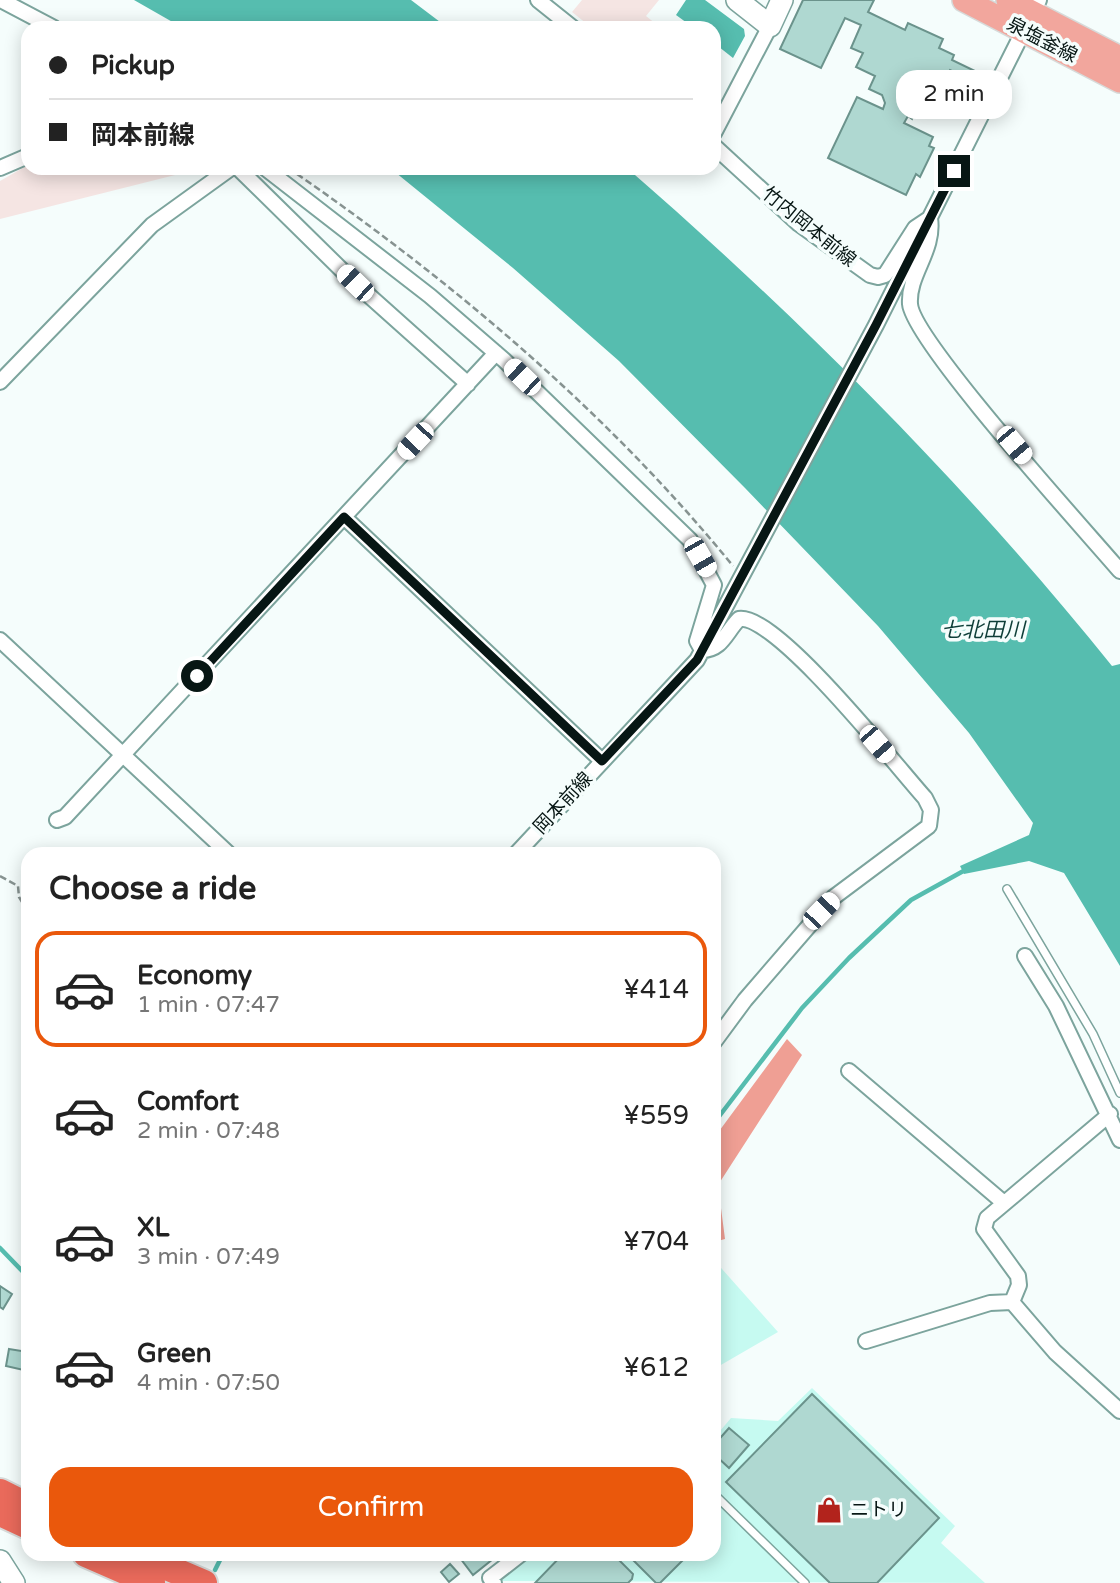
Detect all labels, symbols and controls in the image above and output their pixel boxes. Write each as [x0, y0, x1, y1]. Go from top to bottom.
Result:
street label: 泉塩釜線 [1003, 13, 1081, 67]
text: Pickup [91, 50, 175, 81]
callout: 2 min [896, 69, 1012, 118]
text: 2 min [923, 80, 985, 108]
text: 岡本前線 [91, 120, 195, 151]
route end [938, 155, 970, 187]
street label: 竹内岡本前線 [758, 183, 860, 271]
car [333, 261, 378, 305]
car [500, 355, 545, 399]
car [393, 418, 438, 464]
car [993, 422, 1036, 468]
car [681, 534, 720, 580]
water label: 七北田川 [941, 618, 1027, 643]
route start [181, 660, 213, 692]
car [856, 721, 899, 767]
street label: 岡本前線 [529, 768, 597, 838]
text: Choose a ride [49, 870, 256, 908]
car [799, 889, 844, 933]
icon: car [53, 958, 116, 1021]
text: Economy [137, 960, 252, 991]
text: ¥414 [623, 974, 689, 1005]
text: 1 min · 07:47 [137, 991, 280, 1019]
icon: car [53, 1084, 116, 1147]
text: Comfort [137, 1086, 239, 1117]
text: ¥559 [623, 1100, 689, 1131]
text: 2 min · 07:48 [137, 1117, 280, 1145]
icon: car [53, 1210, 116, 1273]
text: XL [137, 1212, 169, 1243]
text: ¥704 [623, 1226, 689, 1257]
text: 3 min · 07:49 [137, 1243, 280, 1271]
icon: car [53, 1336, 116, 1399]
text: Green [137, 1338, 212, 1369]
text: ¥612 [623, 1352, 689, 1383]
text: 4 min · 07:50 [137, 1369, 280, 1397]
button: Confirm [49, 1467, 693, 1547]
shop icon: ニトリ [814, 1495, 844, 1525]
place label: ニトリ [850, 1499, 907, 1521]

